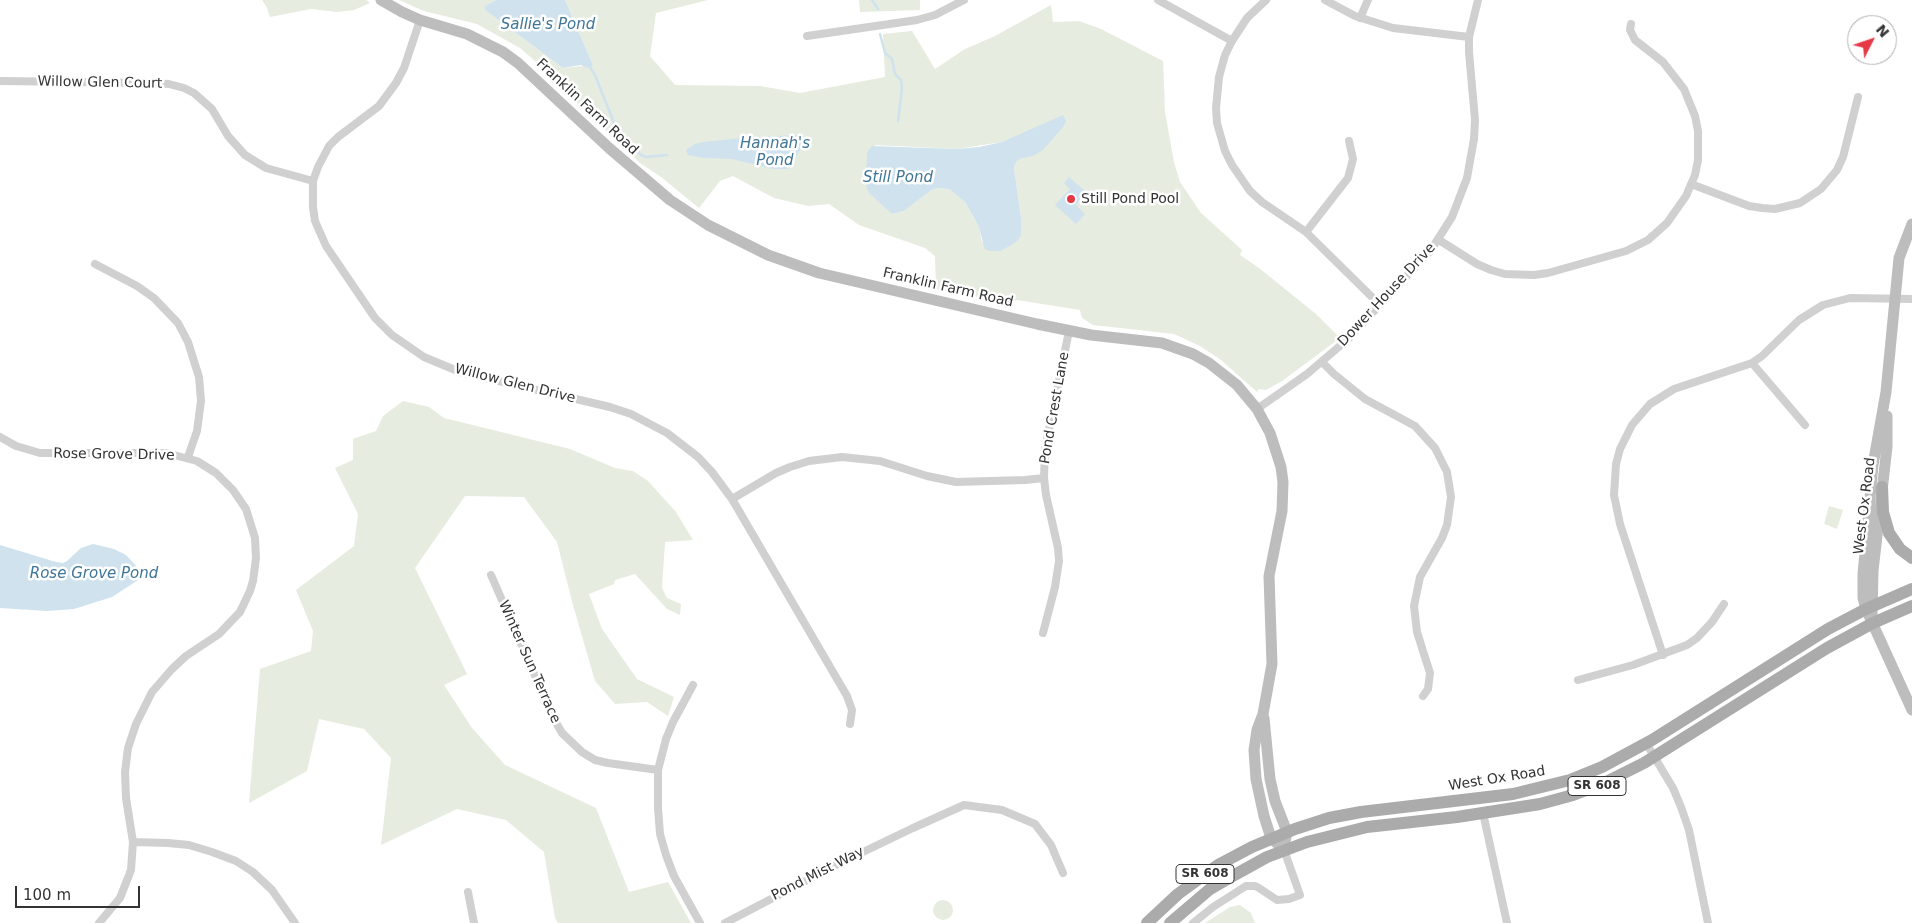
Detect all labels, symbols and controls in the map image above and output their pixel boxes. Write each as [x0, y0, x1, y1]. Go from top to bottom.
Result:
north arrow [1847, 15, 1897, 65]
water label: Sallie's Pond [501, 16, 595, 34]
text: N [1873, 21, 1892, 40]
street label: Franklin Farm Road [532, 55, 642, 159]
street label: Willow Glen Court [37, 74, 163, 92]
water label: Hannah's Pond [740, 135, 810, 170]
water label: Still Pond [863, 169, 933, 187]
place label: Still Pond Pool [1081, 191, 1179, 207]
marker: Still Pond Pool [1065, 193, 1077, 205]
street label: Dower House Drive [1335, 240, 1439, 350]
street label: Franklin Farm Road [881, 265, 1015, 311]
street label: Pond Crest Lane [1037, 351, 1073, 465]
street label: Willow Glen Drive [453, 361, 577, 407]
street label: Rose Grove Drive [53, 446, 175, 464]
street label: West Ox Road [1851, 456, 1879, 556]
water label: Rose Grove Pond [30, 565, 158, 583]
street label: Winter Sun Terrace [494, 598, 564, 726]
street label: West Ox Road [1447, 763, 1547, 795]
road number: SR 608 [1568, 776, 1626, 796]
street label: Pond Mist Way [769, 843, 867, 905]
road number: SR 608 [1176, 864, 1234, 884]
scale bar [18, 876, 142, 908]
text: 100 m [23, 886, 71, 904]

